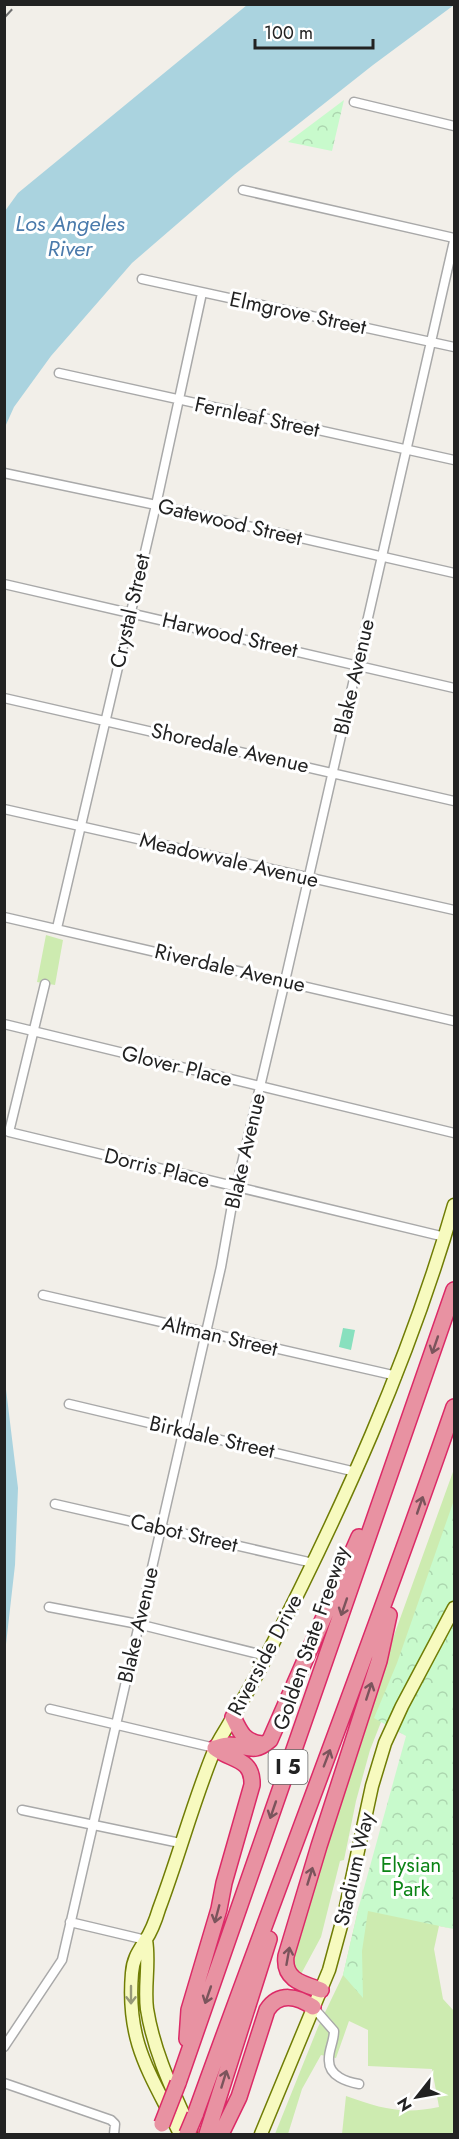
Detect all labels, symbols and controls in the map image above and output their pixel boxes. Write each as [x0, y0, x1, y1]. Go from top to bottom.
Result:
scale bar [255, 12, 374, 50]
text: 100 m [264, 20, 313, 46]
water label: Los Angeles River [15, 207, 125, 264]
street label: Elmgrove Street [227, 284, 369, 342]
street label: Fernleaf Street [192, 389, 322, 445]
street label: Gatewood Street [155, 491, 305, 553]
street label: Crystal Street [102, 551, 158, 671]
street label: Harwood Street [159, 605, 301, 665]
street label: Blake Avenue [326, 616, 382, 738]
street label: Shoredale Avenue [148, 715, 312, 781]
street label: Meadowvale Avenue [137, 825, 322, 895]
street label: Riverdale Avenue [152, 936, 308, 1000]
street label: Glover Place [119, 1038, 236, 1094]
street label: Blake Avenue [217, 1090, 273, 1212]
street label: Dorris Place [101, 1140, 213, 1196]
street label: Altman Street [159, 1308, 281, 1364]
one-way arrow [429, 1335, 440, 1354]
street label: Birkdale Street [146, 1408, 278, 1466]
one-way arrow [416, 1496, 427, 1514]
street label: Cabot Street [127, 1506, 241, 1560]
street label: Golden State Freeway [265, 1541, 357, 1734]
street label: Blake Avenue [110, 1564, 166, 1686]
street label: Riverside Drive [220, 1589, 310, 1721]
one-way arrow [338, 1597, 349, 1616]
one-way arrow [364, 1682, 375, 1701]
one-way arrow [322, 1749, 333, 1768]
road number: I 5 [268, 1750, 308, 1784]
one-way arrow [266, 1801, 277, 1819]
street label: Stadium Way [326, 1809, 382, 1929]
park label: Elysian Park [381, 1850, 441, 1904]
one-way arrow [305, 1867, 316, 1886]
one-way arrow [211, 1904, 222, 1923]
one-way arrow [282, 1947, 293, 1966]
one-way arrow [126, 1984, 137, 2004]
one-way arrow [202, 1985, 213, 2003]
north arrow [387, 2067, 447, 2127]
one-way arrow [220, 2070, 231, 2089]
text: N [391, 2093, 418, 2116]

